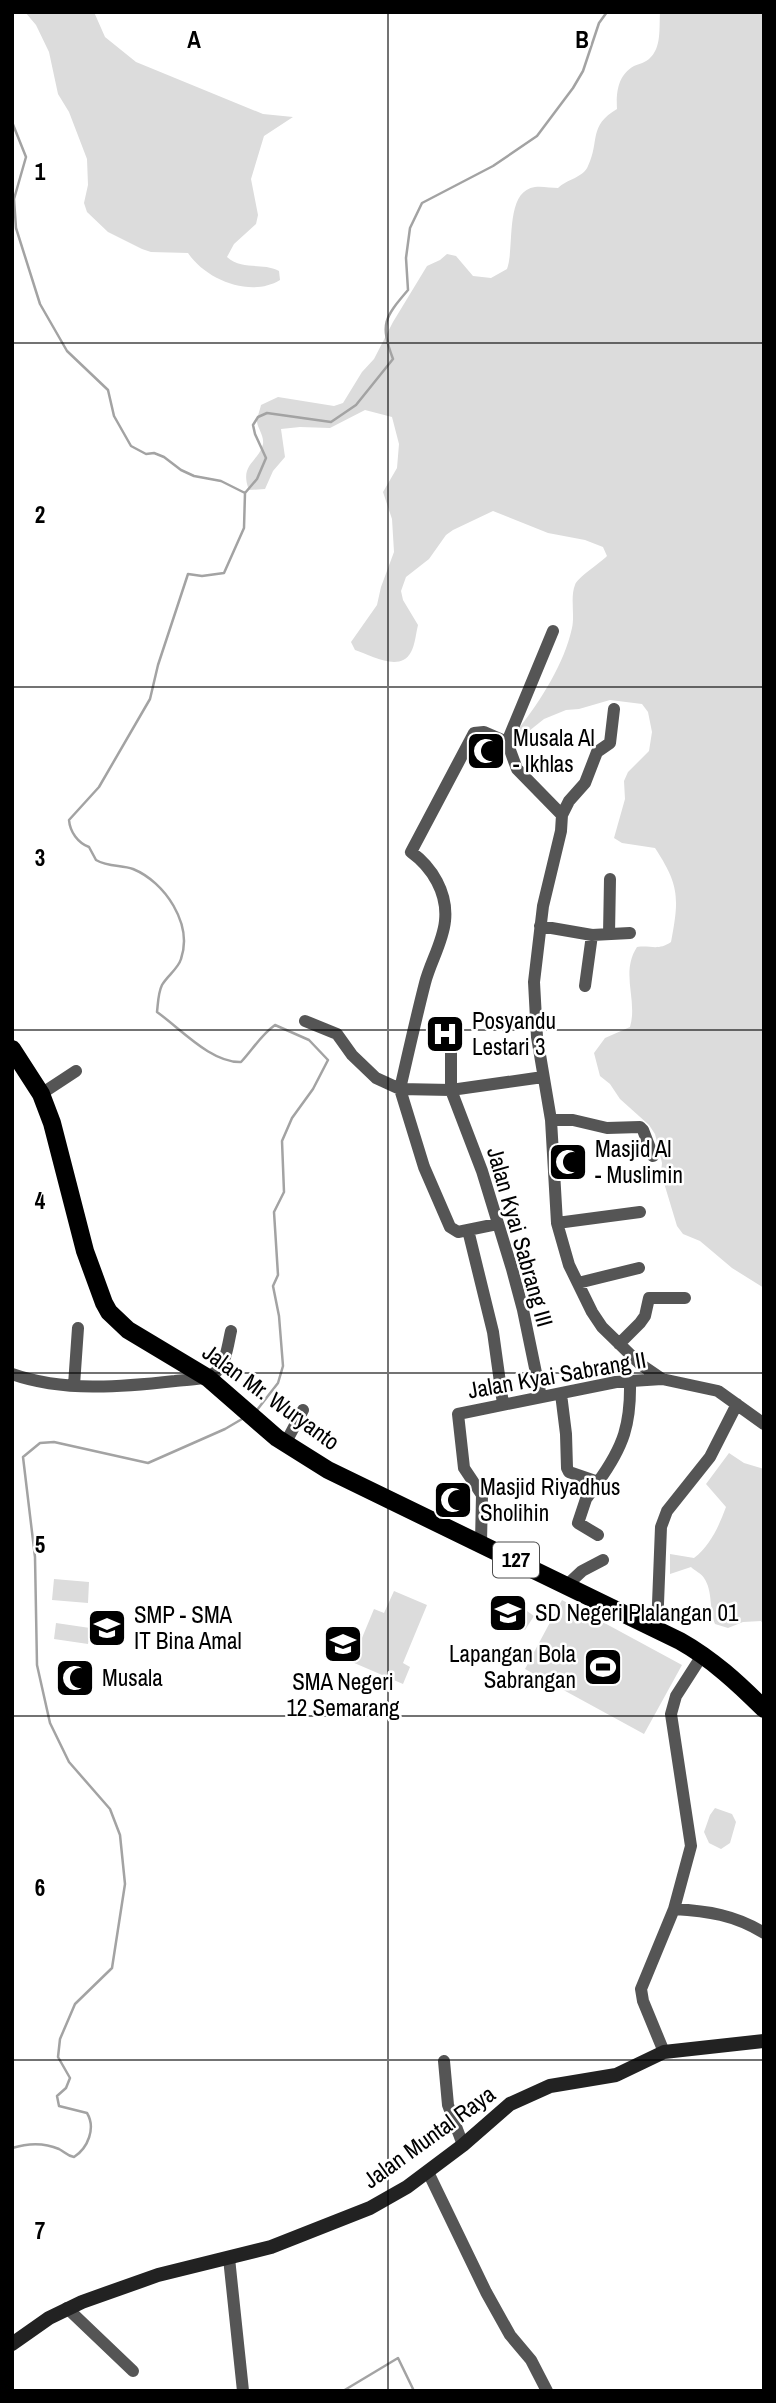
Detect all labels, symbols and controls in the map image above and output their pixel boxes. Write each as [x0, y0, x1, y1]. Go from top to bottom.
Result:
text: A [187, 24, 201, 55]
text: B [575, 24, 589, 55]
text: 1 [35, 156, 46, 187]
text: 2 [35, 499, 45, 530]
place label: Musala Al - Ikhlas [513, 722, 595, 779]
mosque icon: Musala Al - Ikhlas [465, 730, 507, 772]
text: 3 [35, 842, 45, 873]
place label: Posyandu Lestari 3 [472, 1005, 556, 1062]
hospital icon: Posyandu Lestari 3 [424, 1013, 466, 1055]
place label: Masjid Al - Muslimin [595, 1133, 683, 1190]
mosque icon: Masjid Al - Muslimin [547, 1141, 589, 1183]
street label: Jalan Kyai Sabrang III [480, 1143, 561, 1330]
text: 4 [35, 1185, 46, 1216]
street label: Jalan Mr. Wuryanto [197, 1336, 346, 1457]
street label: Jalan Kyai Sabrang II [465, 1344, 648, 1405]
place label: Masjid Riyadhus Sholihin [480, 1471, 620, 1528]
mosque icon: Masjid Riyadhus Sholihin [432, 1479, 474, 1521]
text: 5 [35, 1529, 45, 1560]
road number: 127 [493, 1542, 539, 1578]
school or university icon: SD Negeri Plalangan 01 [487, 1592, 529, 1634]
place label: SD Negeri Plalangan 01 [535, 1597, 739, 1628]
place label: SMP - SMA IT Bina Amal [134, 1599, 242, 1656]
school or university icon: SMP - SMA IT Bina Amal [86, 1607, 128, 1649]
school or university icon: SMA Negeri 12 Semarang [322, 1623, 364, 1665]
place label: Lapangan Bola Sabrangan [449, 1638, 576, 1695]
sports icon: Lapangan Bola Sabrangan [582, 1646, 624, 1688]
mosque icon: Musala [54, 1657, 96, 1699]
place label: Musala [102, 1662, 163, 1693]
place label: SMA Negeri 12 Semarang [286, 1666, 400, 1723]
text: 6 [35, 1872, 45, 1903]
street label: Jalan Muntal Raya [356, 2078, 501, 2195]
text: 7 [35, 2215, 45, 2246]

